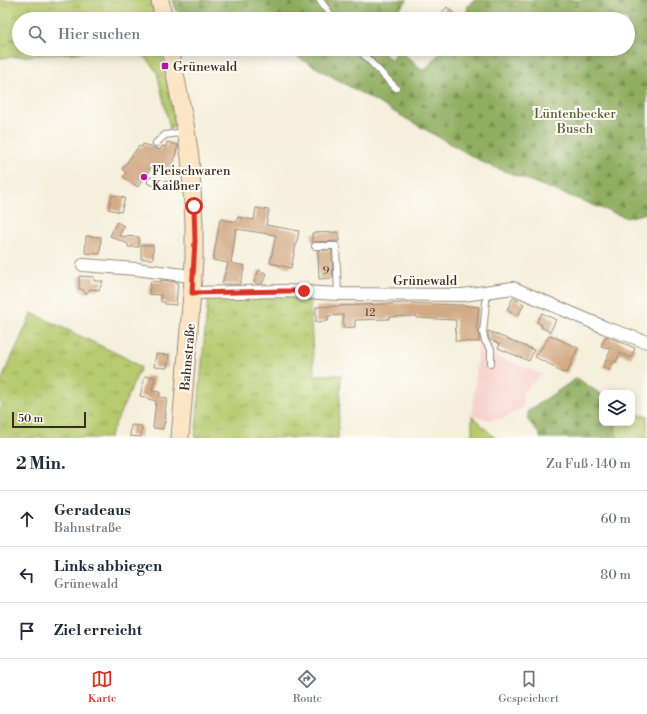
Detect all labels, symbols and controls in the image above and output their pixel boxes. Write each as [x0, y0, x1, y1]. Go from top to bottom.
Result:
search box [12, 12, 635, 56]
icon: search [26, 23, 48, 45]
text: Hier suchen [58, 25, 140, 44]
place label: Grünewald [173, 59, 238, 75]
marker: Grünewald [160, 61, 170, 71]
park label: Lüntenbecker Busch [534, 106, 616, 137]
place label: Fleischwaren Kaißner [152, 163, 231, 194]
marker: Fleischwaren Kaißner [139, 172, 149, 182]
route start [185, 197, 203, 215]
house number: 9 [323, 264, 330, 278]
street label: Grünewald [393, 273, 458, 289]
route end [295, 282, 313, 300]
house number: 12 [364, 306, 376, 320]
street label: Bahnstraße [177, 322, 199, 392]
map controls [599, 390, 635, 426]
button: layers [599, 390, 635, 426]
scale bar [12, 410, 86, 429]
text: 50 m [18, 412, 43, 426]
text: 2 Min. [16, 453, 66, 475]
text: Zu Fuß · 140 m [546, 456, 631, 472]
text: Geradeaus [54, 501, 131, 520]
icon: ahead [16, 508, 38, 530]
text: 60 m [600, 511, 631, 527]
text: Bahnstraße [54, 520, 122, 536]
text: Links abbiegen [54, 557, 162, 576]
icon: left [16, 564, 38, 586]
text: 80 m [600, 567, 631, 583]
text: Grünewald [54, 576, 118, 592]
icon: arrive [16, 620, 38, 642]
text: Ziel erreicht [54, 621, 142, 640]
tab: Karte [88, 668, 117, 706]
tab: Route [293, 668, 322, 706]
tab: Gespeichert [498, 668, 559, 706]

